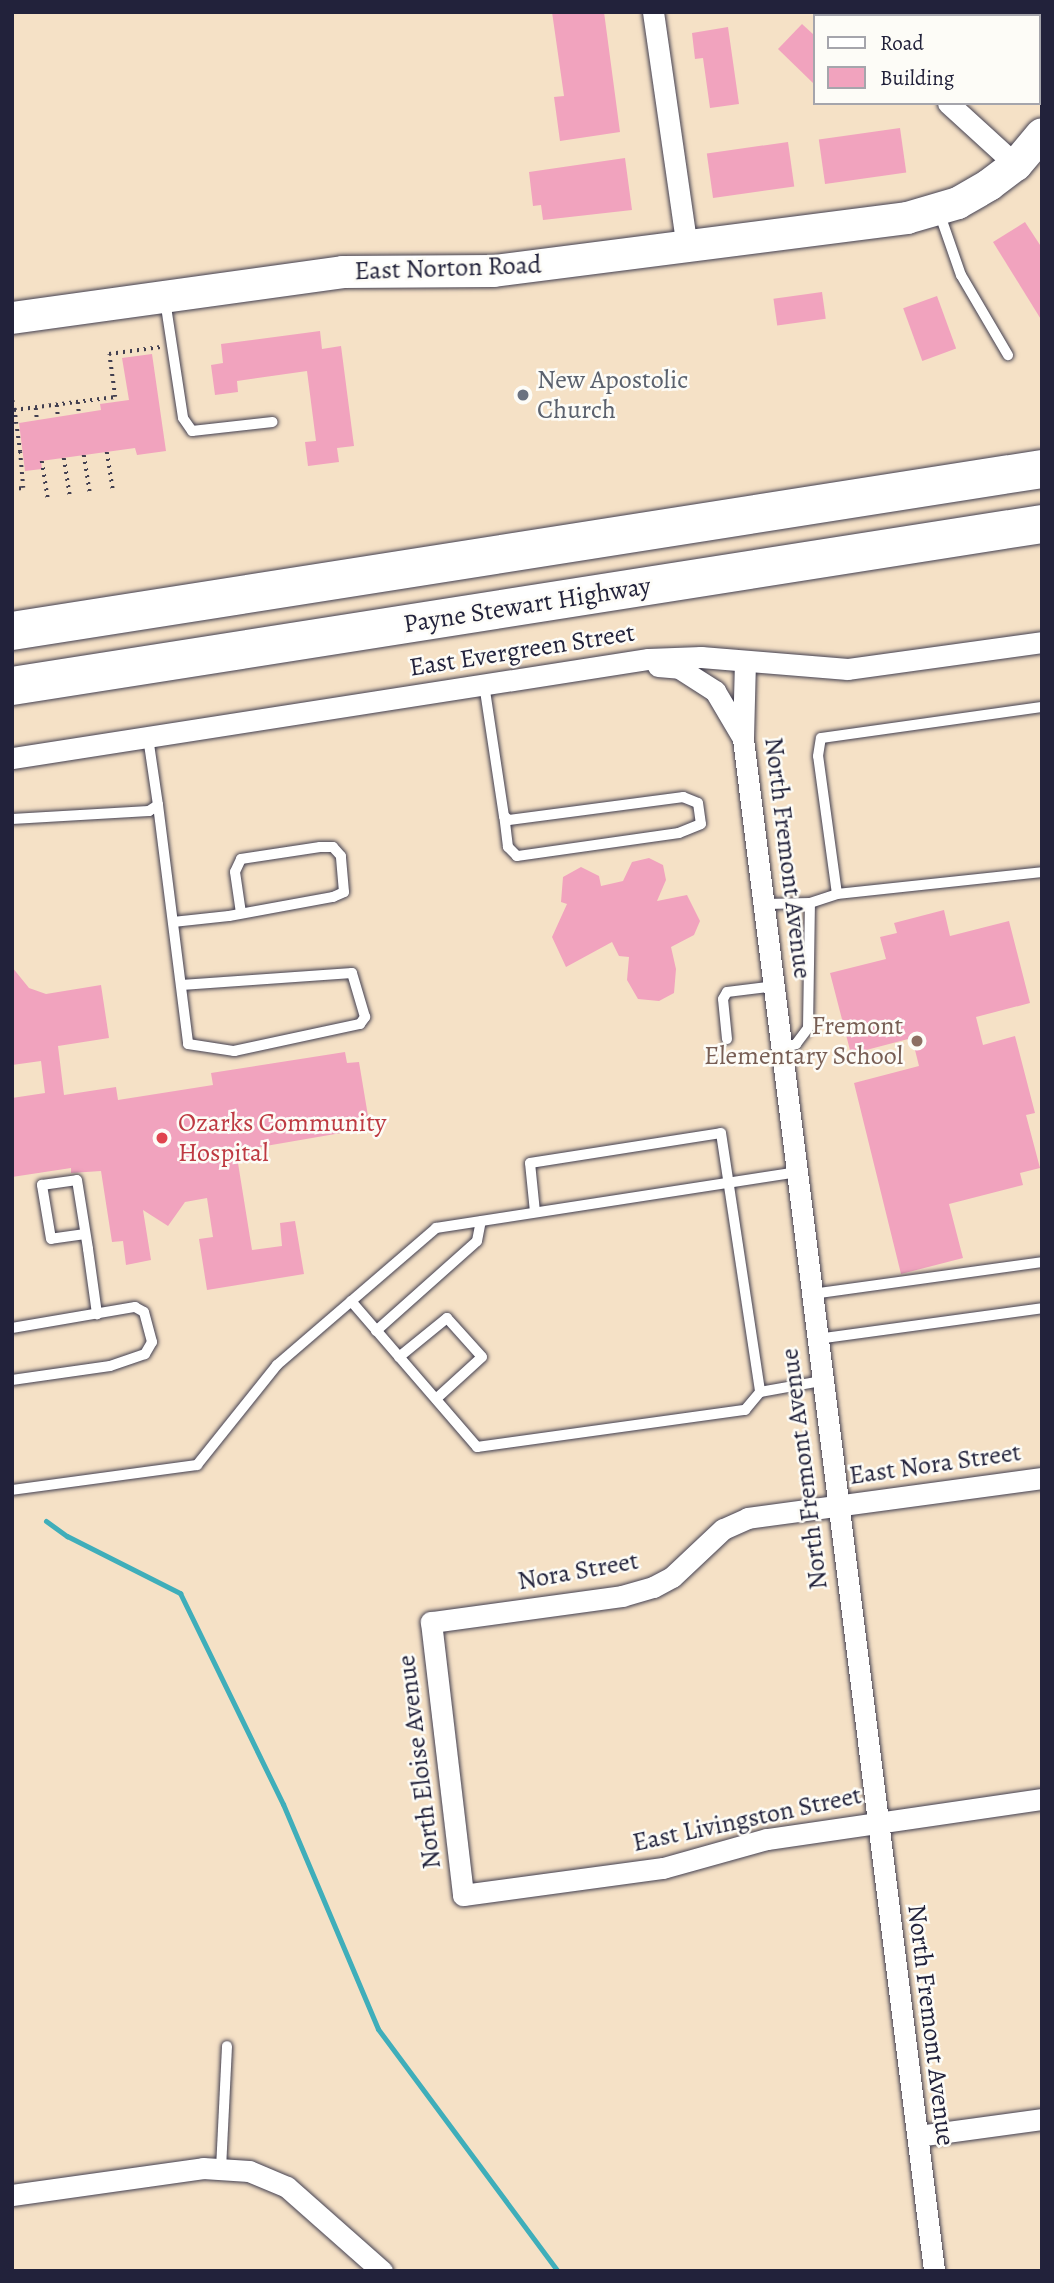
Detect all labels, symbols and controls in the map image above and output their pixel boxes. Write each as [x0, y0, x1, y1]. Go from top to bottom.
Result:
legend [813, 14, 1040, 105]
text: Road [880, 29, 924, 57]
text: Building [880, 64, 954, 92]
street label: East Norton Road [354, 249, 542, 287]
place label: New Apostolic Church [537, 364, 688, 426]
marker: New Apostolic Church [515, 387, 531, 403]
street label: Payne Stewart Highway [401, 570, 653, 640]
street label: East Evergreen Street [407, 617, 637, 683]
street label: North Fremont Avenue [758, 736, 818, 980]
place label: Fremont Elementary School [704, 1010, 903, 1072]
marker: Fremont Elementary School [909, 1033, 925, 1049]
place label: Ozarks Community Hospital [178, 1107, 386, 1168]
marker: Ozarks Community Hospital [152, 1128, 172, 1148]
street label: North Fremont Avenue [774, 1347, 834, 1591]
street label: East Nora Street [847, 1437, 1023, 1491]
street label: Nora Street [515, 1545, 641, 1597]
street label: North Eloise Avenue [390, 1653, 448, 1871]
street label: East Livingston Street [630, 1780, 864, 1858]
street label: North Fremont Avenue [901, 1903, 961, 2147]

